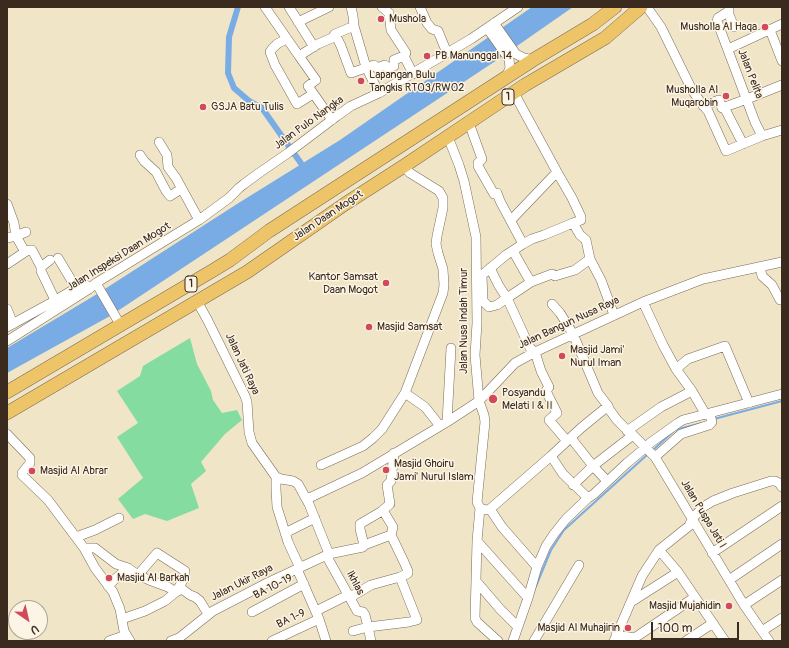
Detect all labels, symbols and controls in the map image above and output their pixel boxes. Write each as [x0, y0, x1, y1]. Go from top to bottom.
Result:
place label: Mushola [389, 12, 426, 26]
marker: Mushola [376, 14, 386, 24]
place label: Musholla Al Haqa [680, 20, 757, 34]
marker: Musholla Al Haqa [760, 22, 770, 32]
street label: Jalan Pelita [735, 47, 765, 101]
place label: PB Manunggal 14 [435, 49, 512, 63]
marker: PB Manunggal 14 [422, 51, 432, 61]
place label: Lapangan Bulu Tangkis RT03/RW02 [369, 68, 464, 94]
marker: Lapangan Bulu Tangkis RT03/RW02 [356, 76, 366, 86]
place label: Musholla Al Muqarobin [666, 83, 718, 109]
road number: 1 [502, 89, 514, 105]
marker: Musholla Al Muqarobin [721, 91, 731, 101]
street label: Jalan Pulo Nangka [272, 93, 346, 153]
place label: GSJA Batu Tulis [211, 100, 284, 114]
marker: GSJA Batu Tulis [198, 102, 208, 112]
street label: Jalan Daan Mogot [291, 188, 365, 244]
street label: Jalan Inspeksi Daan Mogot [65, 220, 173, 294]
street label: Jalan Nusa Indah Timur [457, 268, 471, 374]
place label: Kantor Samsat Daan Mogot [309, 270, 378, 296]
road number: 1 [185, 276, 197, 292]
marker: Kantor Samsat Daan Mogot [381, 278, 391, 288]
street label: Jalan Bangun Nusa Raya [516, 294, 622, 352]
place label: Masjid Samsat [377, 320, 442, 334]
marker: Masjid Samsat [364, 322, 374, 332]
street label: Jalan Jati Raya [222, 331, 262, 397]
place label: Masjid Jami' Nurul Iman [570, 343, 625, 369]
marker: Masjid Jami' Nurul Iman [557, 351, 567, 361]
place label: Posyandu Melati I & II [502, 386, 552, 412]
marker: Posyandu Melati I & II [487, 393, 499, 405]
place label: Masjid Ghoiru Jami' Nurul Islam [394, 457, 474, 483]
place label: Masjid Al Abrar [40, 464, 108, 478]
marker: Masjid Ghoiru Jami' Nurul Islam [381, 465, 391, 475]
marker: Masjid Al Abrar [27, 466, 37, 476]
street label: Jalan Puspa Jati I [677, 477, 729, 551]
street label: Jalan Ukir Raya [209, 562, 275, 604]
street label: Ikhlas [343, 569, 367, 597]
place label: Masjid Al Barkah [117, 571, 189, 585]
street label: BA 10-19 [251, 572, 295, 602]
marker: Masjid Al Barkah [104, 573, 114, 583]
place label: Masjid Mujahidin [649, 599, 721, 613]
north arrow [8, 600, 48, 640]
marker: Masjid Mujahidin [724, 601, 734, 611]
street label: BA 1-9 [274, 607, 308, 631]
scale bar [653, 614, 741, 640]
place label: Masjid Al Muhajirin [537, 621, 620, 635]
text: 100 m [658, 621, 692, 636]
text: U [28, 622, 41, 637]
marker: Masjid Al Muhajirin [623, 623, 633, 633]

